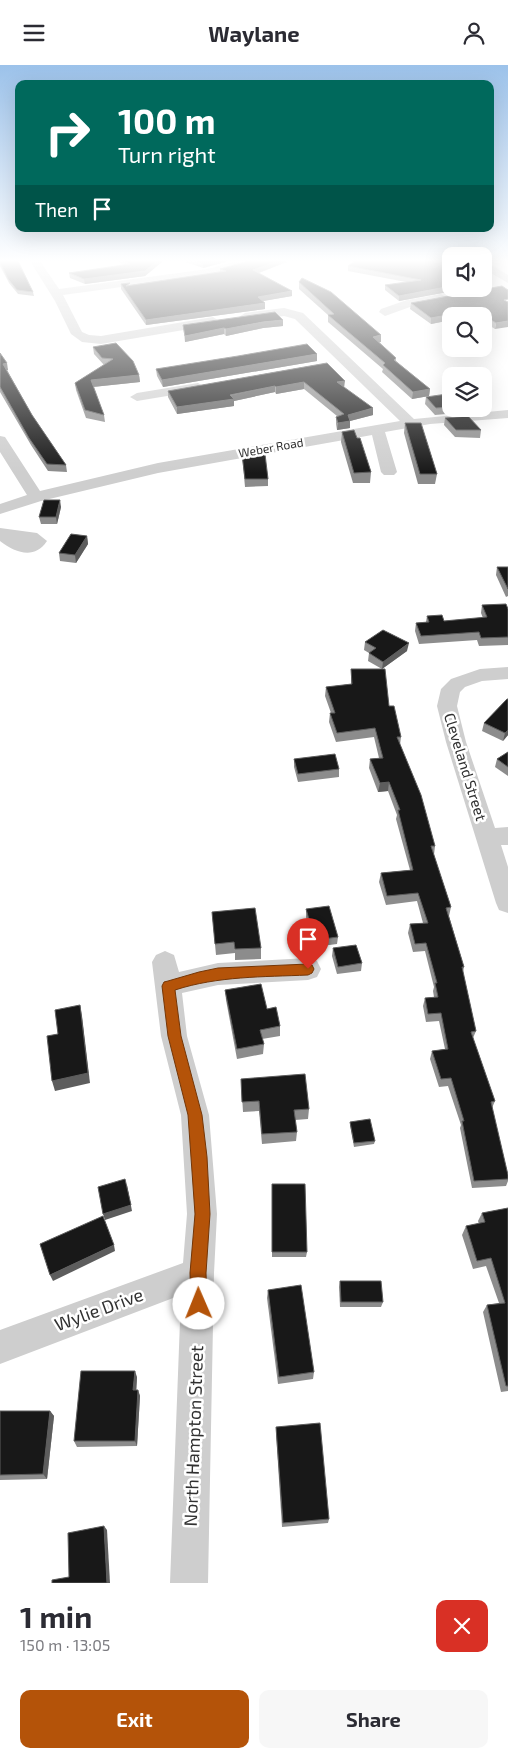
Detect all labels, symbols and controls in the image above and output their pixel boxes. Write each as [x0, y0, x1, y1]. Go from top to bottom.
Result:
icon: menu [20, 19, 48, 47]
icon: person [460, 19, 488, 47]
text: Waylane [208, 20, 300, 46]
text: 100 m [118, 99, 216, 141]
icon: right [35, 100, 100, 165]
text: Turn right [118, 141, 216, 167]
icon: arrive [88, 195, 116, 223]
text: Then [35, 198, 78, 221]
map controls [442, 247, 492, 417]
button: sound [442, 247, 492, 297]
button: search [442, 307, 492, 357]
button: layers [442, 367, 492, 417]
street label: Weber Road [237, 434, 304, 460]
street label: Cleveland Street [441, 711, 491, 823]
pin [287, 918, 329, 969]
icon: arrive [294, 925, 322, 953]
position arrow [172, 1277, 224, 1329]
street label: Wylie Drive [51, 1283, 146, 1335]
street label: North Hampton Street [179, 1345, 207, 1527]
text: 1 min [20, 1598, 92, 1634]
button: close [436, 1600, 488, 1652]
text: 150 m · 13:05 [20, 1635, 110, 1654]
button: Exit [20, 1690, 249, 1748]
button: Share [259, 1690, 488, 1748]

